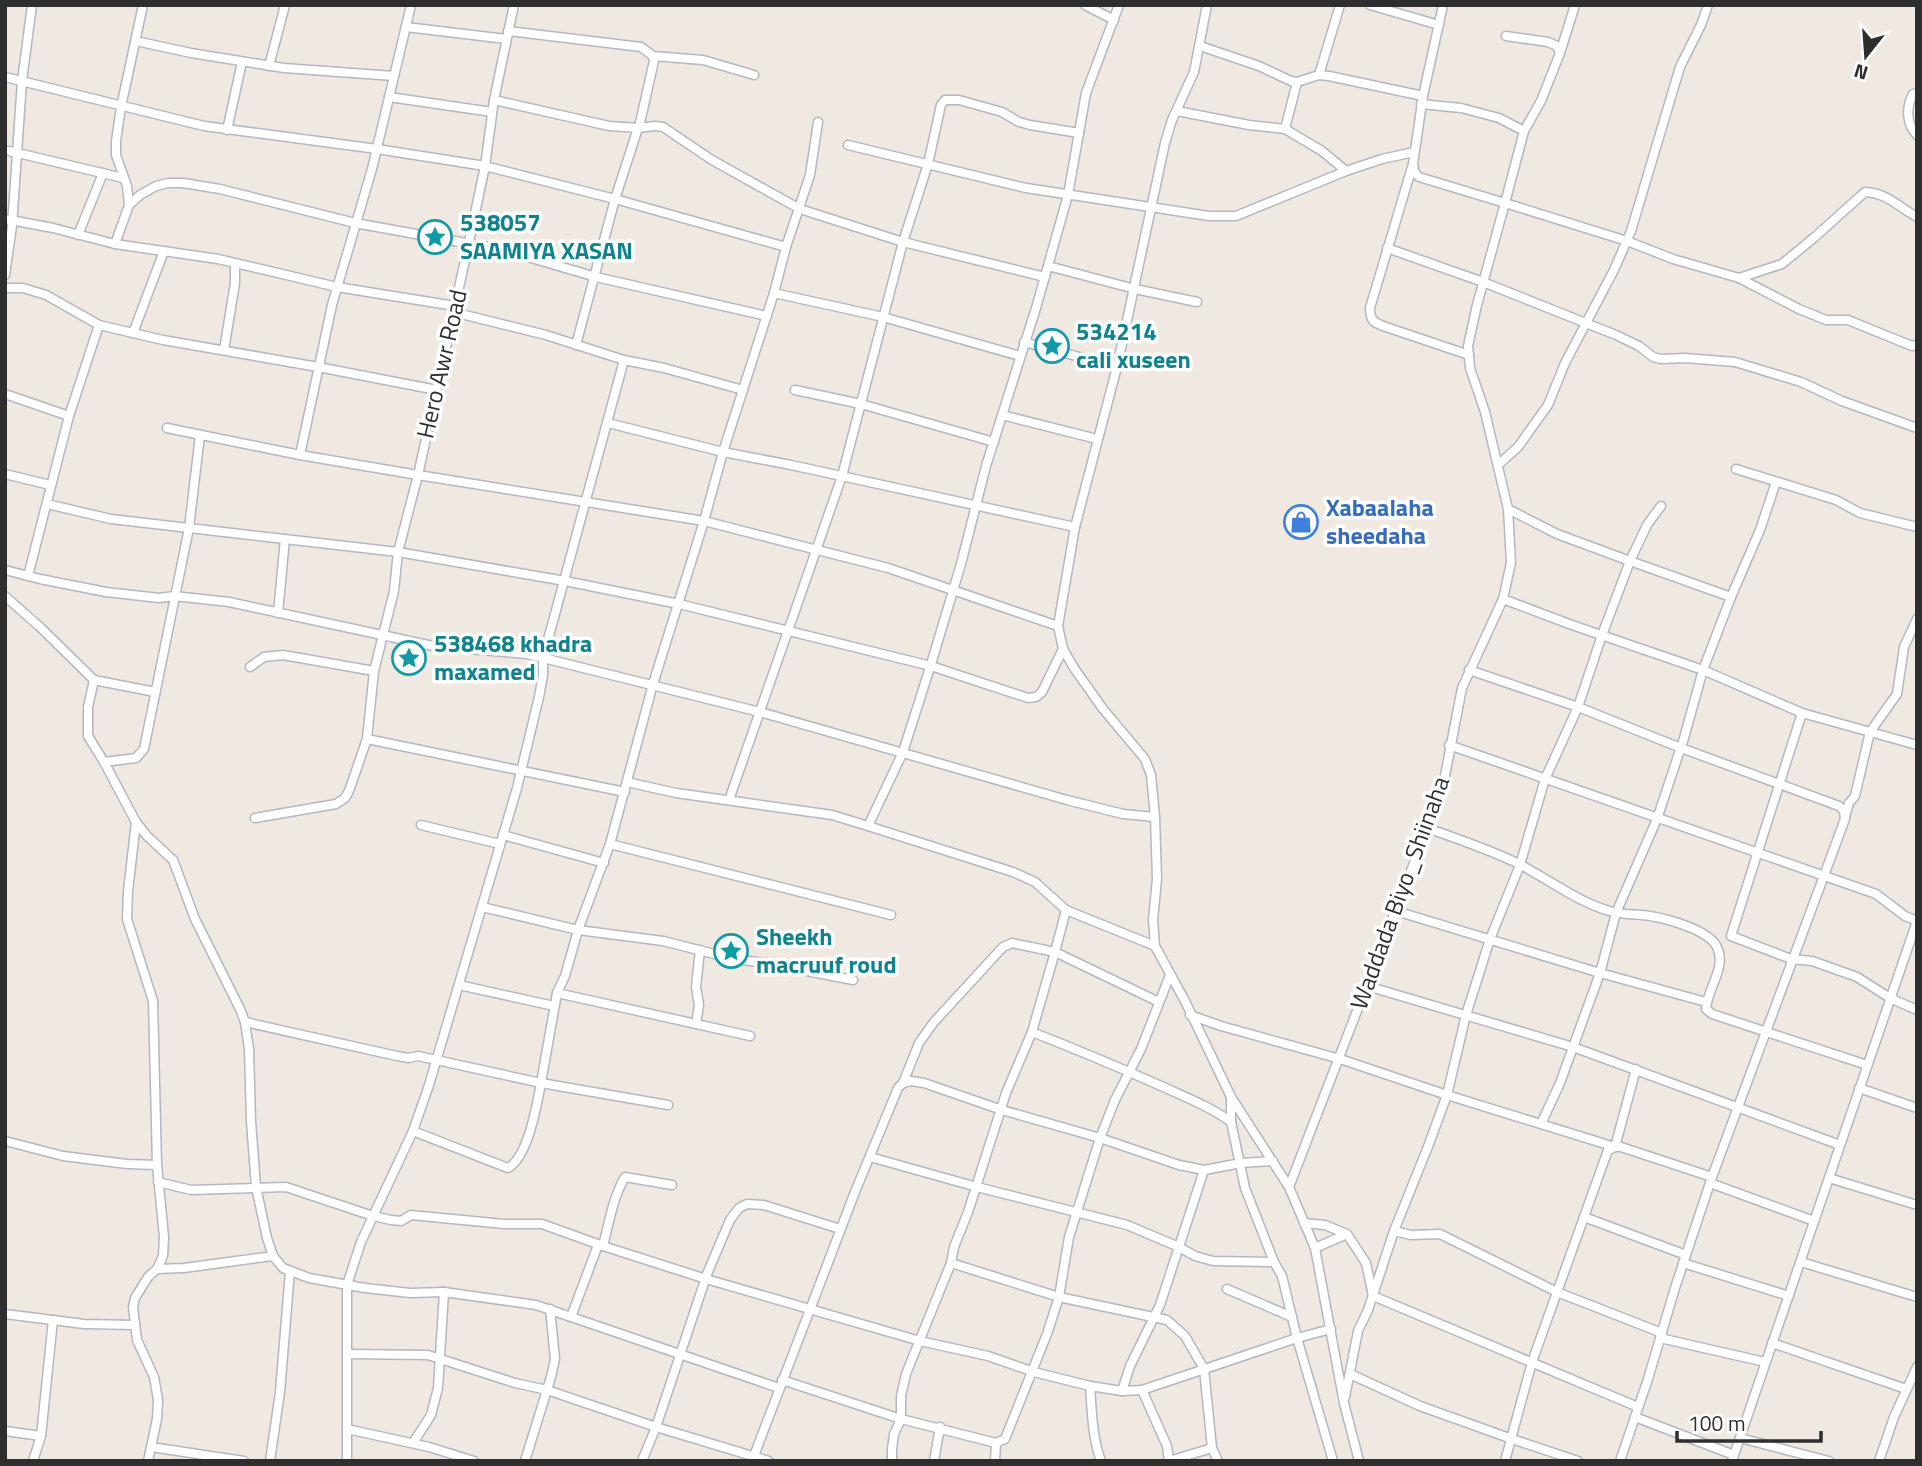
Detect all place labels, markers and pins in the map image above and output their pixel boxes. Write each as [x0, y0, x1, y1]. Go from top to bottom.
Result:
place label: 538057 SAAMIYA XASAN [460, 204, 633, 268]
place icon: 538057 SAAMIYA XASAN [416, 218, 454, 256]
place label: 534214 cali xuseen [1076, 313, 1191, 377]
place icon: 534214 cali xuseen [1033, 327, 1071, 365]
place label: Xabaalaha sheedaha [1326, 489, 1434, 553]
shop icon: Xabaalaha sheedaha [1282, 503, 1320, 541]
place label: 538468 khadra maxamed [434, 625, 592, 689]
place icon: 538468 khadra maxamed [390, 639, 428, 677]
place label: Sheekh macruuf roud [756, 918, 897, 982]
place icon: Sheekh macruuf roud [712, 932, 750, 970]

